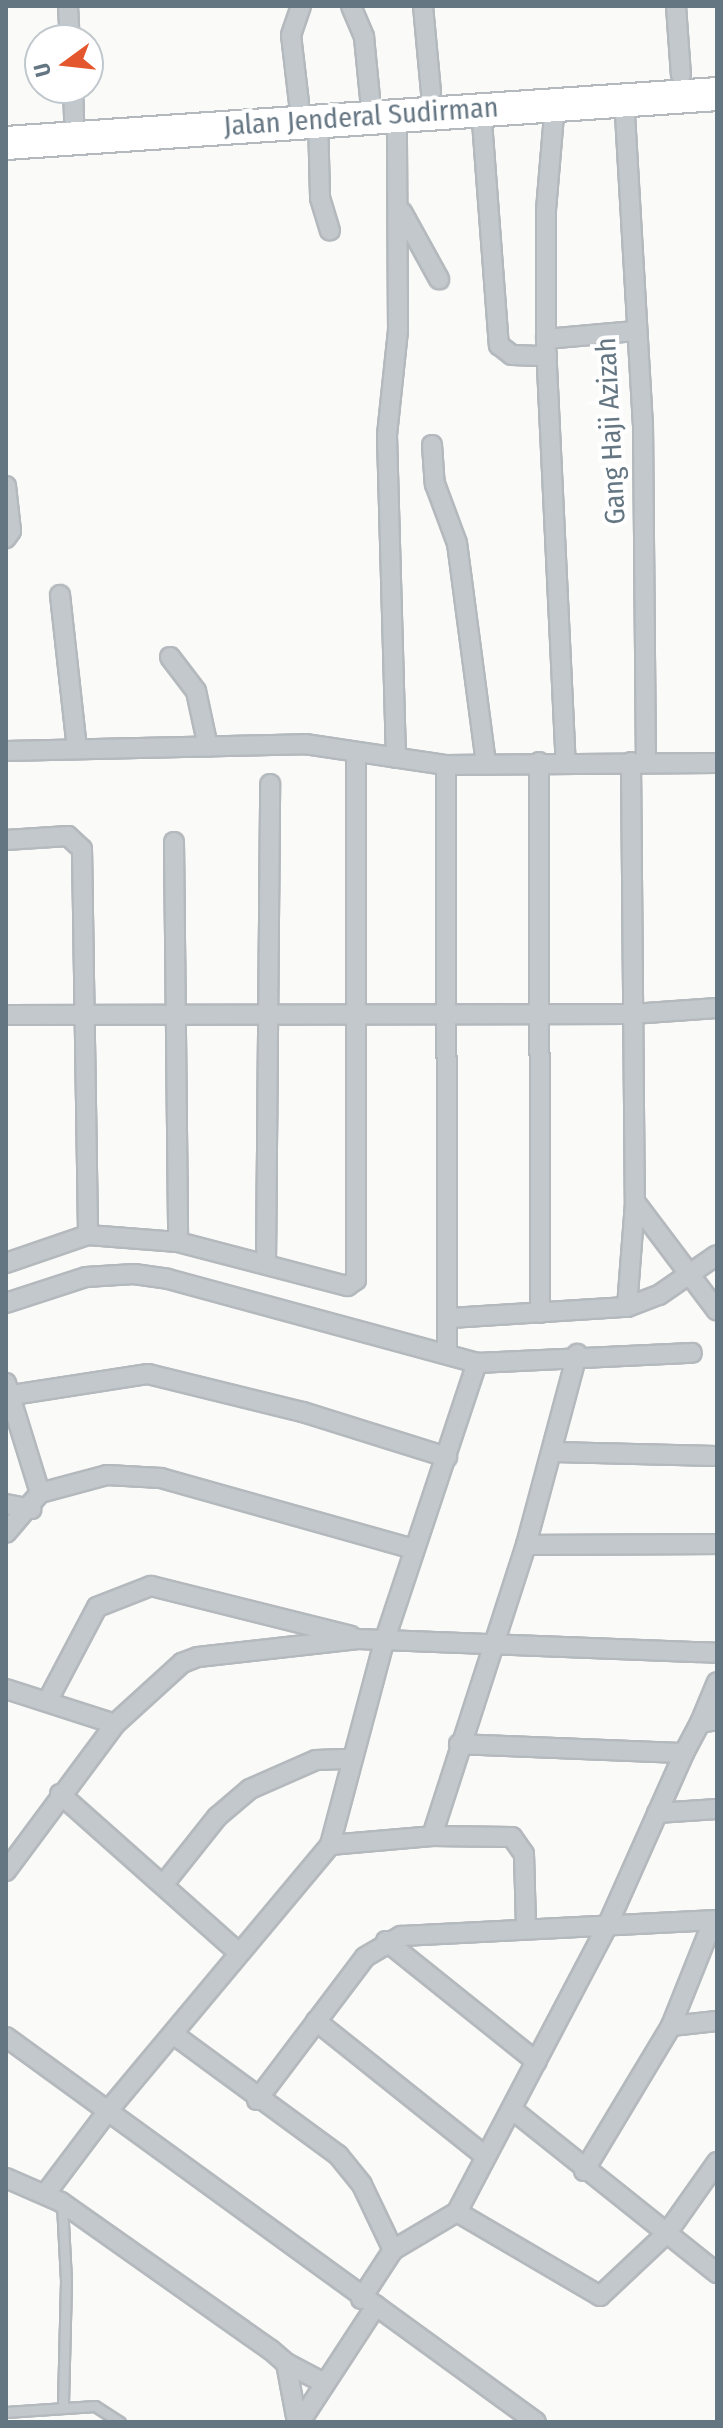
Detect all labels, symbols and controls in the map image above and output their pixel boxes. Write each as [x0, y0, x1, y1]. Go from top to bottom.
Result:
north arrow [24, 24, 104, 104]
text: U [28, 60, 57, 80]
street label: Jalan Jenderal Sudirman [223, 91, 499, 143]
street label: Gang Haji Azizah [589, 337, 633, 525]

